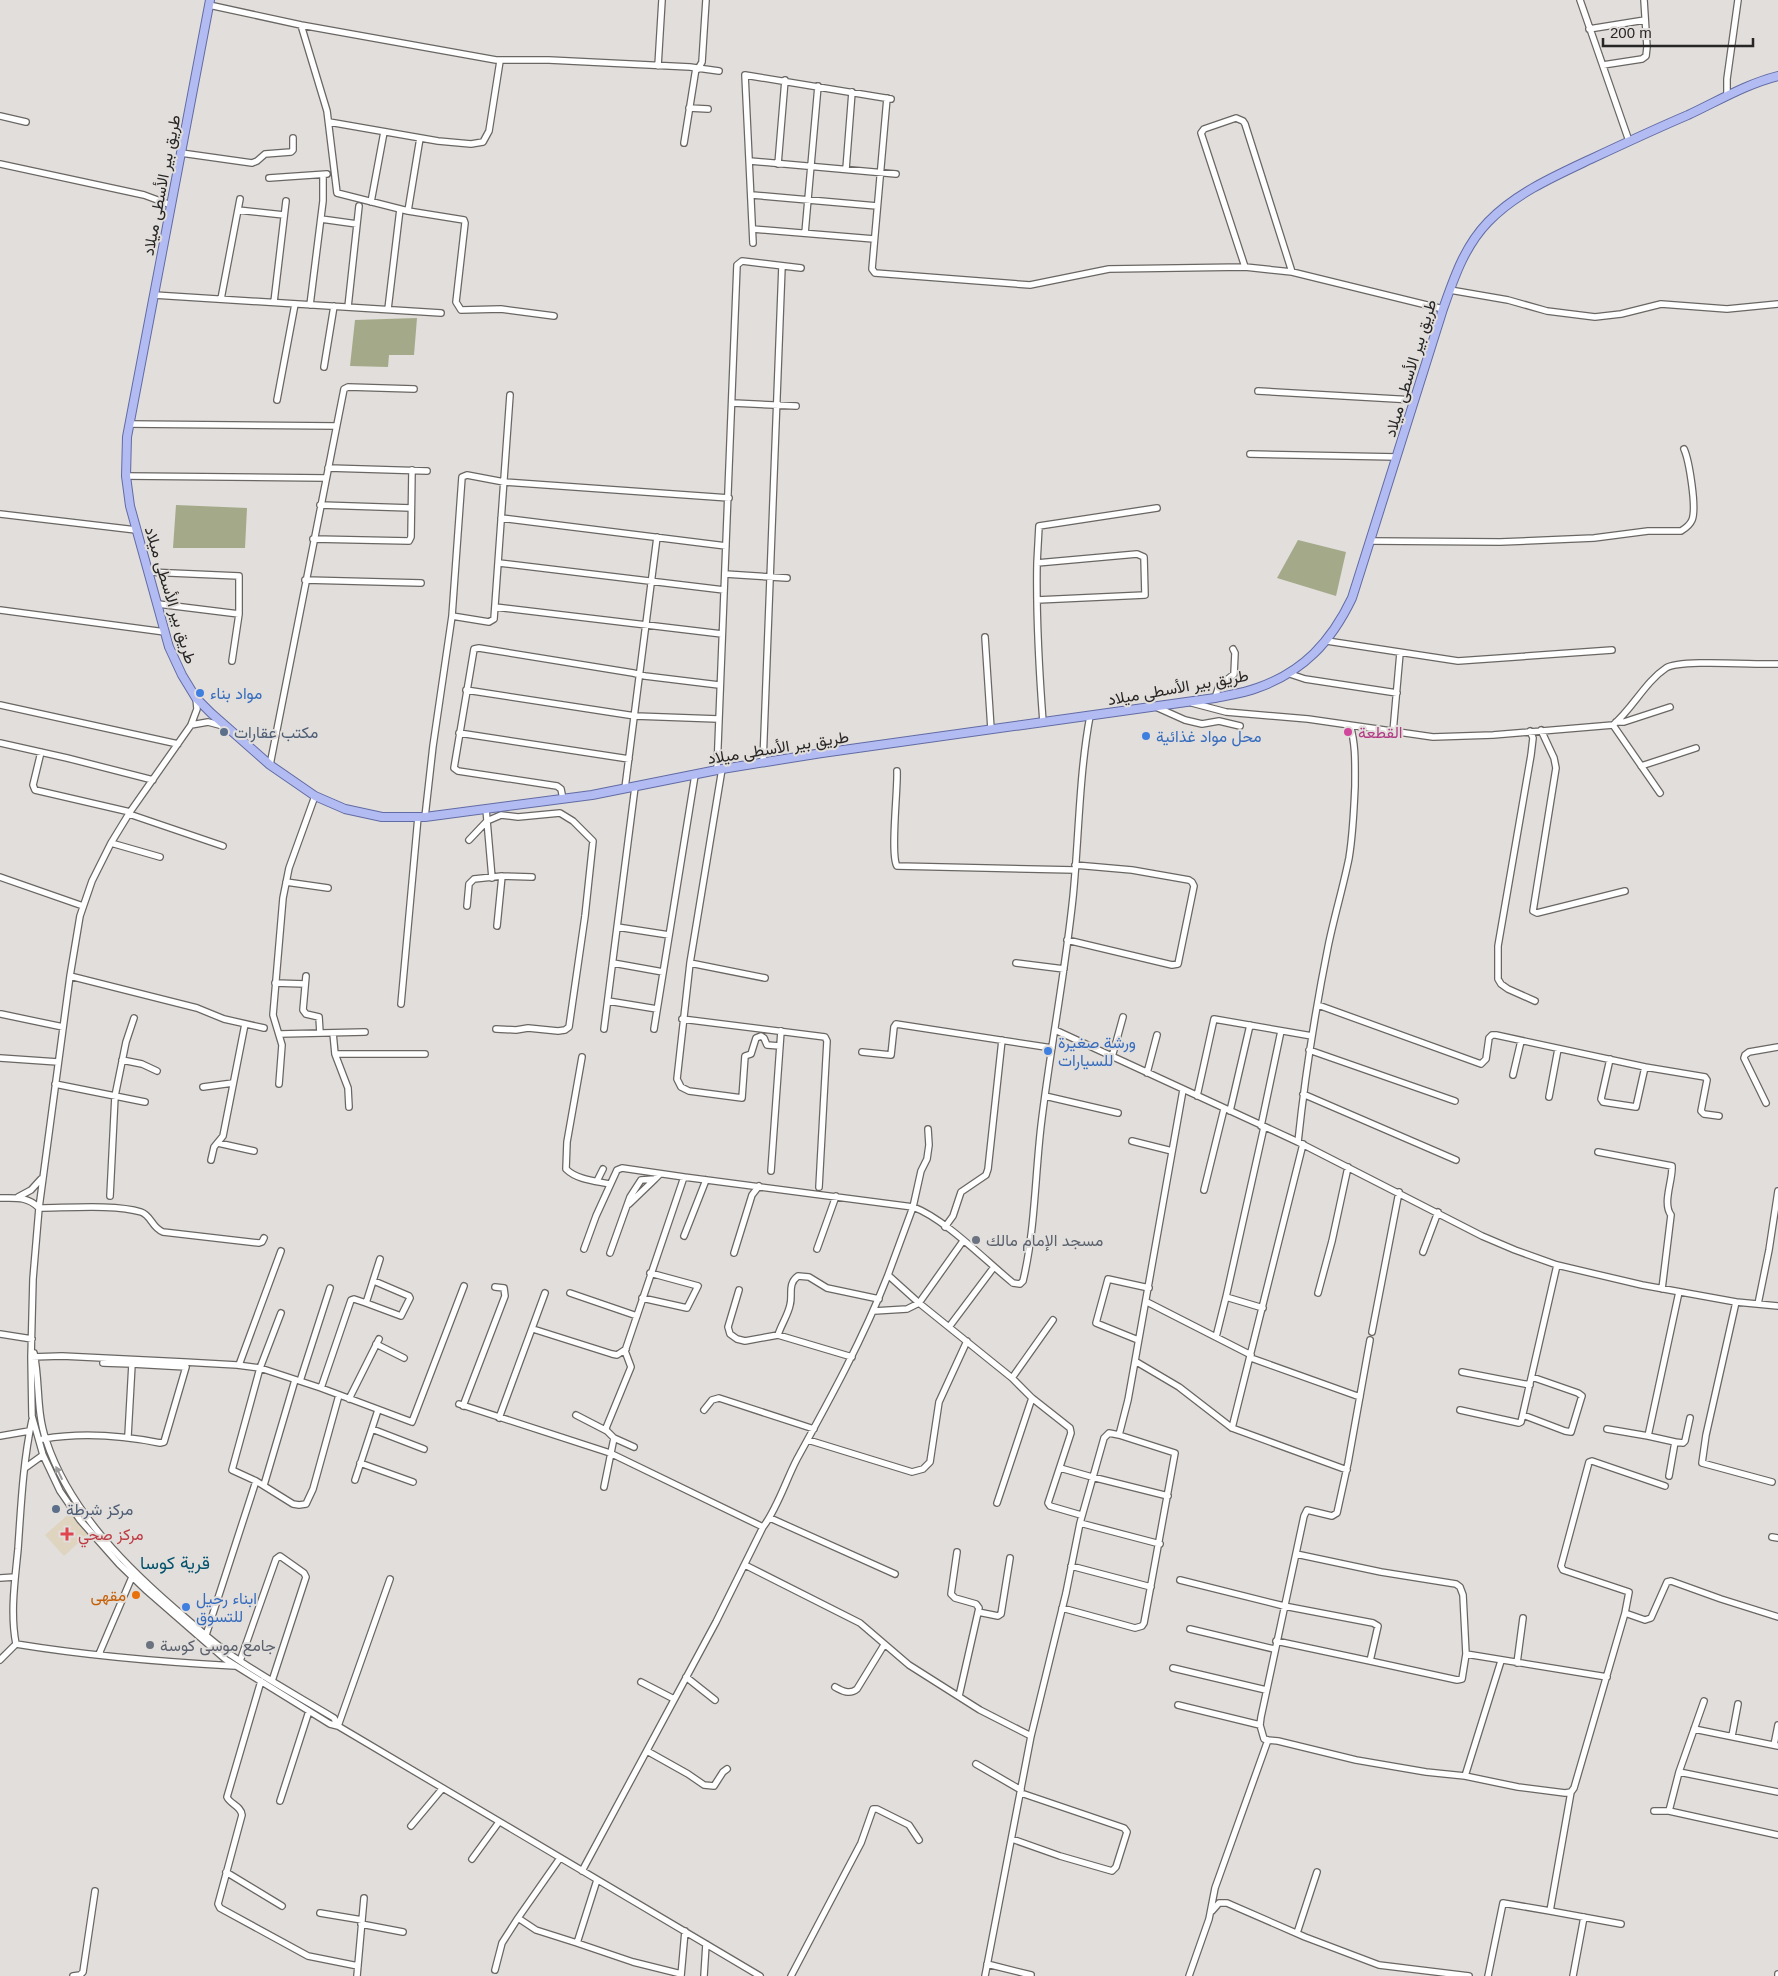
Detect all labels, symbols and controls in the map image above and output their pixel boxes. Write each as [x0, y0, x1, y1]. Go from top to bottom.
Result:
scale bar [1603, 15, 1753, 47]
text: 200 m [1610, 24, 1652, 41]
street label: طريق بير الأسطى ميلاد [140, 113, 185, 257]
street label: طريق بير الأسطى ميلاد [1381, 297, 1441, 439]
street label: طريق بير الأسطى ميلاد [140, 524, 200, 666]
street label: طريق بير الأسطى ميلاد [1106, 667, 1250, 710]
place label: مواد بناء [210, 685, 262, 704]
marker: مواد بناء [194, 687, 206, 699]
place label: مكتب عقارات [234, 724, 318, 743]
place label: القطعة [1358, 724, 1403, 741]
marker: مكتب عقارات [218, 726, 230, 738]
marker: القطعة [1342, 726, 1354, 738]
street label: طريق بير الأسطى ميلاد [706, 728, 850, 769]
place label: محل مواد غذائية [1156, 728, 1262, 747]
marker: محل مواد غذائية [1140, 730, 1152, 742]
place label: ورشة صغيرة للسيارات [1058, 1034, 1136, 1071]
marker: ورشة صغيرة للسيارات [1042, 1045, 1054, 1057]
place label: مسجد الإمام مالك [986, 1232, 1103, 1251]
marker: مسجد الإمام مالك [970, 1234, 982, 1246]
one-way arrow [55, 1466, 63, 1481]
place label: مركز شرطة [66, 1501, 133, 1520]
marker: مركز شرطة [50, 1503, 62, 1515]
place label: مركز صحي [78, 1526, 144, 1548]
marker: مركز صحي [60, 1527, 74, 1541]
district label: قرية كوسا [140, 1553, 210, 1574]
place label: مقهى [91, 1587, 126, 1606]
marker: مقهى [130, 1589, 142, 1601]
place label: ابناء رحيل للتسوق [196, 1590, 257, 1627]
marker: ابناء رحيل للتسوق [180, 1601, 192, 1613]
place label: جامع موسى كوسة [160, 1637, 276, 1657]
marker: جامع موسى كوسة [144, 1639, 156, 1651]

